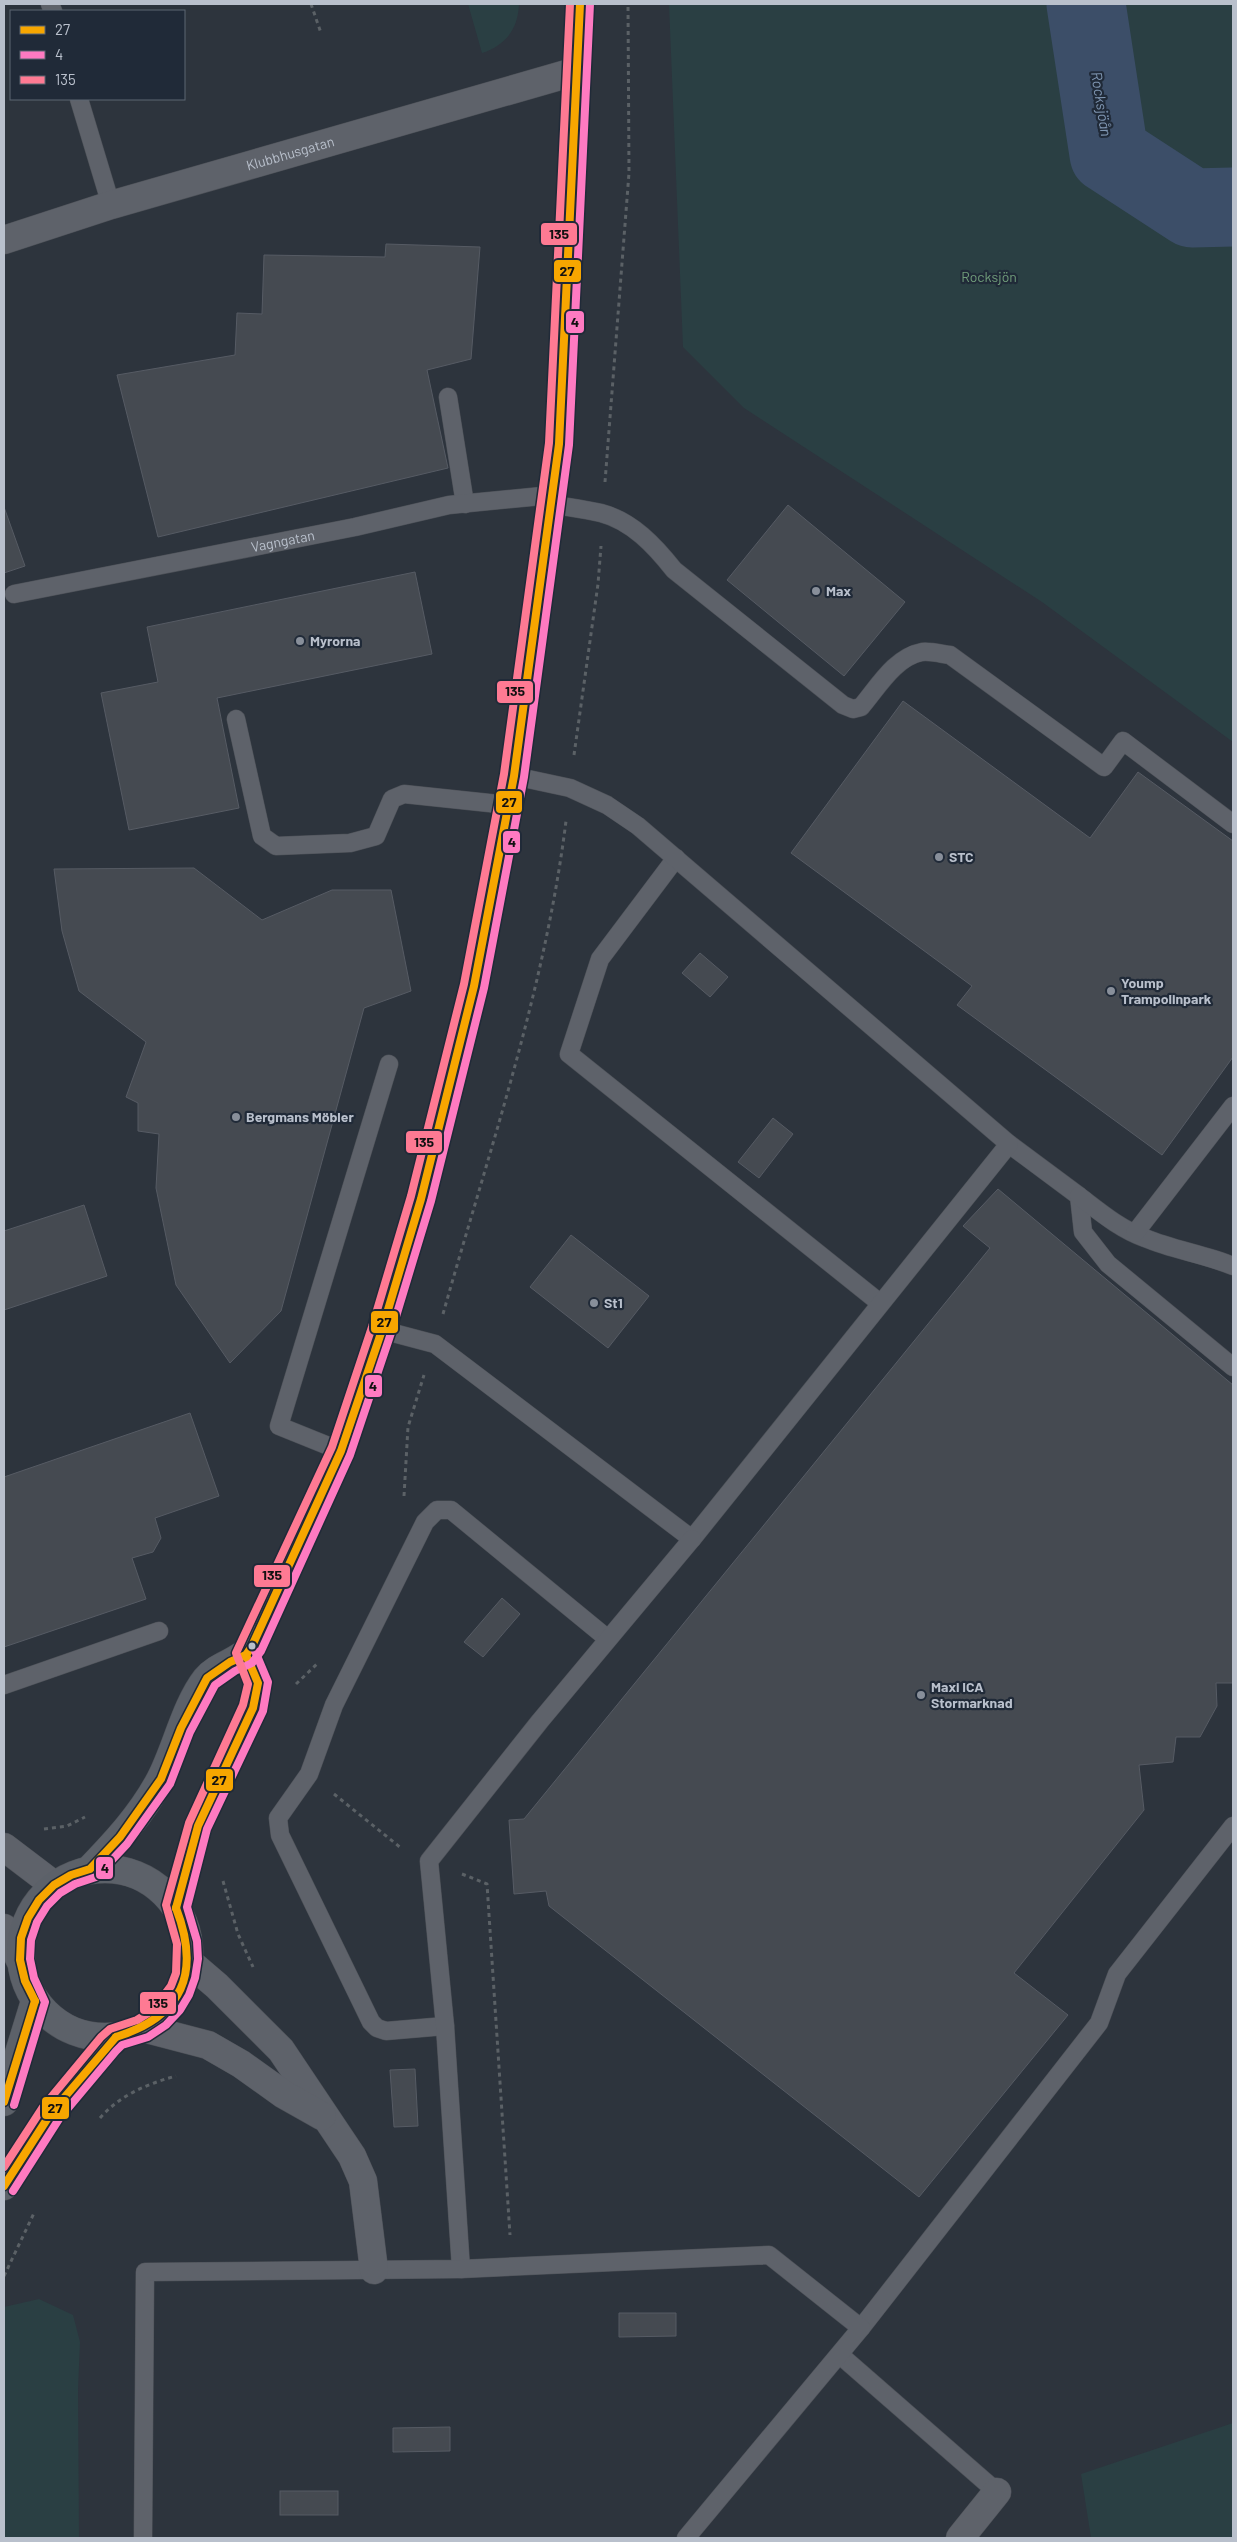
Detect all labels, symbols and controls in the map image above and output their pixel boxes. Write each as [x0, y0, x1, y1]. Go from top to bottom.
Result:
legend [10, 10, 185, 100]
text: 27 [55, 20, 70, 38]
text: 4 [55, 45, 63, 63]
text: 135 [55, 70, 76, 88]
water label: Rocksjöån [1088, 70, 1116, 138]
street label: Klubbhusgatan [244, 132, 336, 174]
line badge: 135 [540, 222, 578, 246]
text: 135 [549, 225, 569, 242]
line badge: 27 [553, 259, 582, 283]
text: 27 [560, 262, 574, 279]
park label: Rocksjön [961, 268, 1017, 285]
line badge: 4 [565, 310, 585, 334]
text: 4 [571, 313, 579, 330]
street label: Vagngatan [250, 526, 316, 555]
place label: Max [826, 582, 851, 599]
marker: Max [810, 585, 822, 597]
place label: Myrorna [310, 632, 360, 649]
marker: Myrorna [294, 635, 306, 647]
line badge: 135 [496, 680, 534, 704]
text: 135 [505, 682, 525, 699]
line badge: 27 [495, 790, 523, 814]
text: 27 [502, 793, 516, 810]
line badge: 4 [502, 830, 521, 854]
text: 4 [508, 833, 516, 850]
place label: STC [949, 848, 974, 865]
marker: STC [933, 851, 945, 863]
place label: Yoump Trampolinpark [1121, 974, 1212, 1007]
marker: Yoump Trampolinpark [1105, 985, 1117, 997]
place label: Bergmans Möbler [246, 1108, 354, 1125]
marker: Bergmans Möbler [230, 1111, 242, 1123]
line badge: 135 [405, 1130, 443, 1154]
text: 135 [414, 1133, 434, 1150]
place label: St1 [604, 1294, 623, 1311]
marker: St1 [588, 1297, 600, 1309]
line badge: 27 [370, 1310, 399, 1334]
text: 27 [377, 1313, 391, 1330]
line badge: 4 [364, 1374, 383, 1398]
text: 4 [369, 1377, 377, 1394]
line badge: 135 [253, 1564, 291, 1588]
text: 135 [262, 1566, 282, 1583]
unlabelled marker [247, 1641, 257, 1651]
place label: Maxi ICA Stormarknad [931, 1678, 1013, 1711]
marker: Maxi ICA Stormarknad [915, 1689, 927, 1701]
line badge: 27 [205, 1768, 234, 1792]
text: 27 [212, 1771, 226, 1788]
line badge: 4 [95, 1856, 114, 1880]
text: 4 [101, 1859, 109, 1876]
line badge: 135 [139, 1991, 177, 2015]
text: 135 [148, 1994, 168, 2011]
line badge: 27 [41, 2096, 70, 2120]
text: 27 [48, 2099, 62, 2116]

